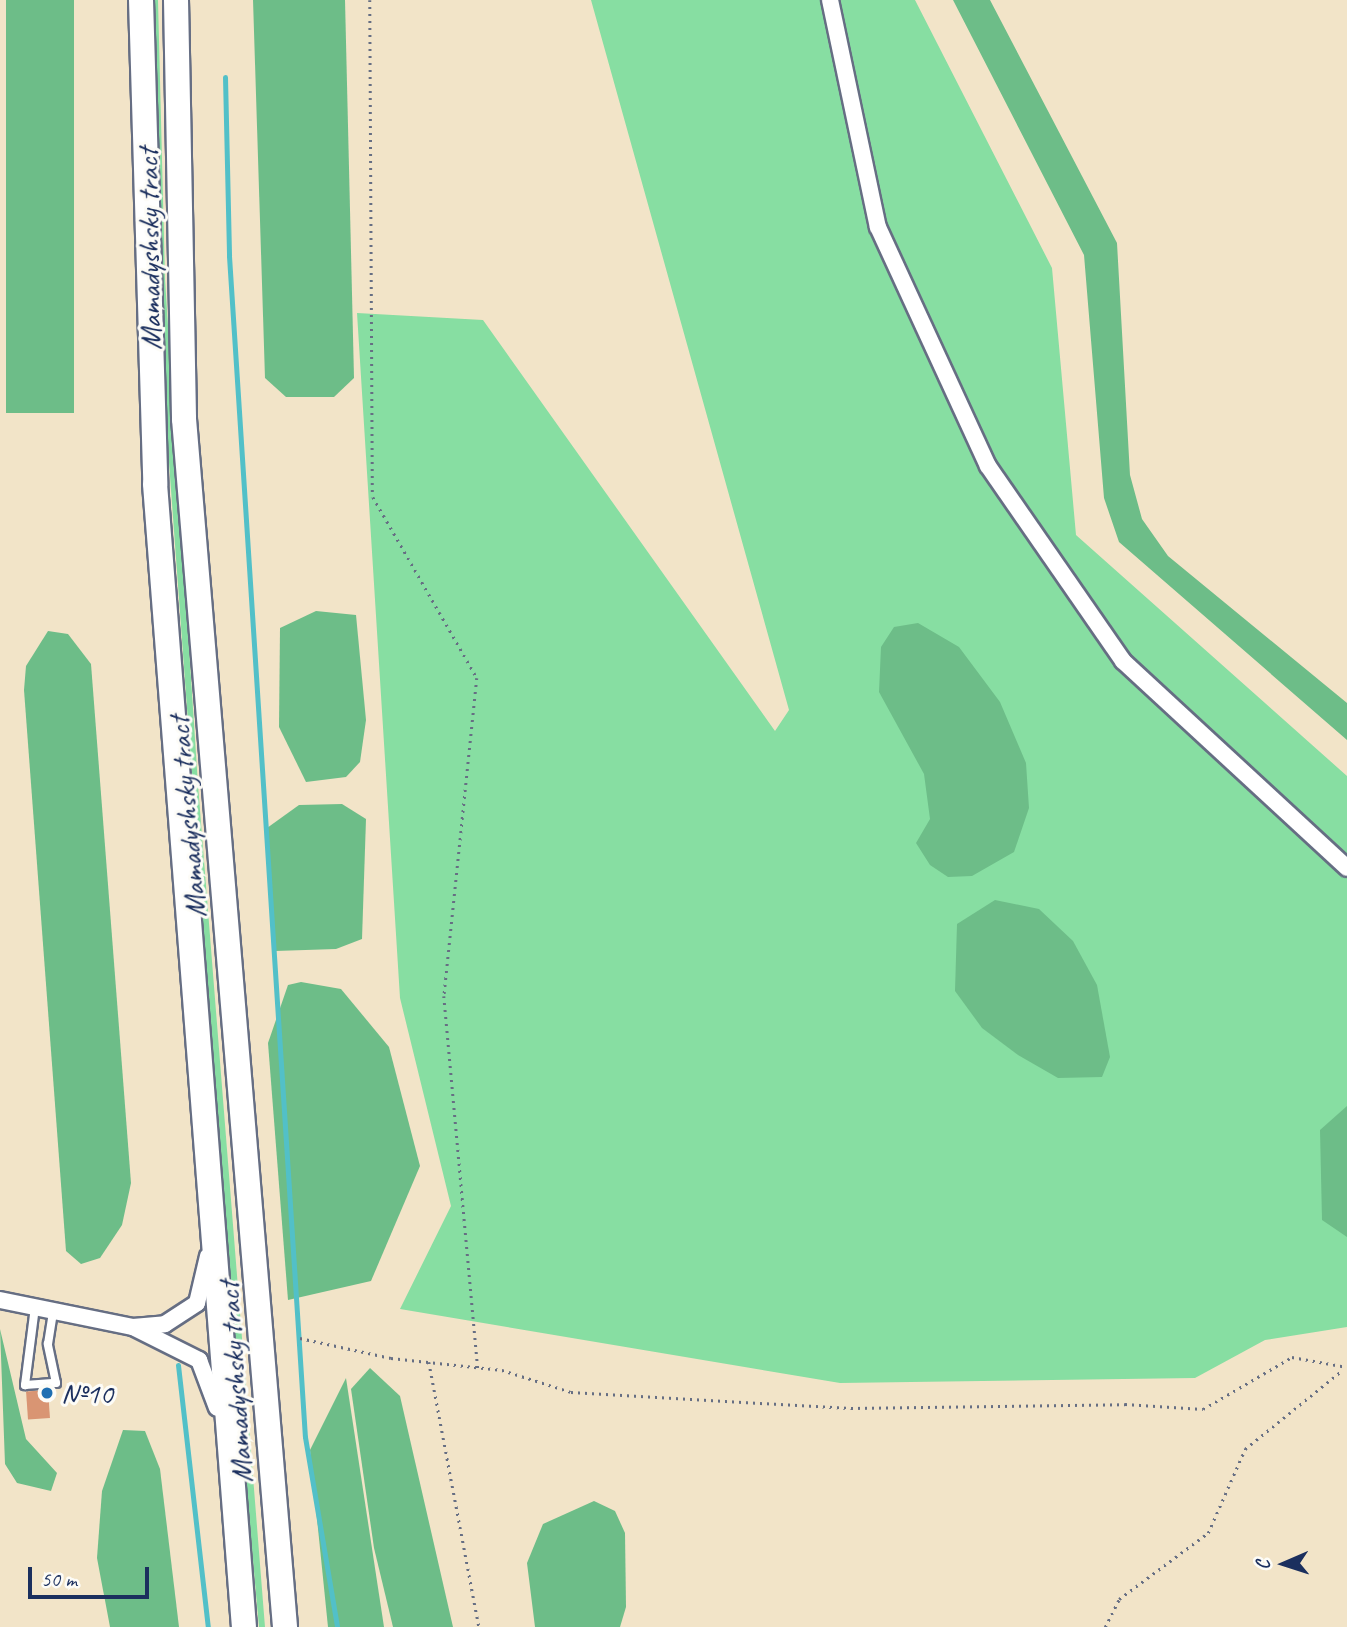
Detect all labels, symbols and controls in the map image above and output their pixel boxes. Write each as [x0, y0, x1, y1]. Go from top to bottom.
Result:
street label: Mamadyshsky tract [129, 147, 169, 351]
street label: Mamadyshsky tract [160, 714, 214, 920]
street label: Mamadyshsky tract [210, 1279, 260, 1485]
place label: №10 [61, 1375, 113, 1411]
marker: №10 [39, 1385, 55, 1401]
north arrow [1249, 1529, 1319, 1599]
scale bar [32, 1554, 152, 1598]
text: С [1251, 1560, 1275, 1570]
text: 50 m [41, 1566, 77, 1592]

